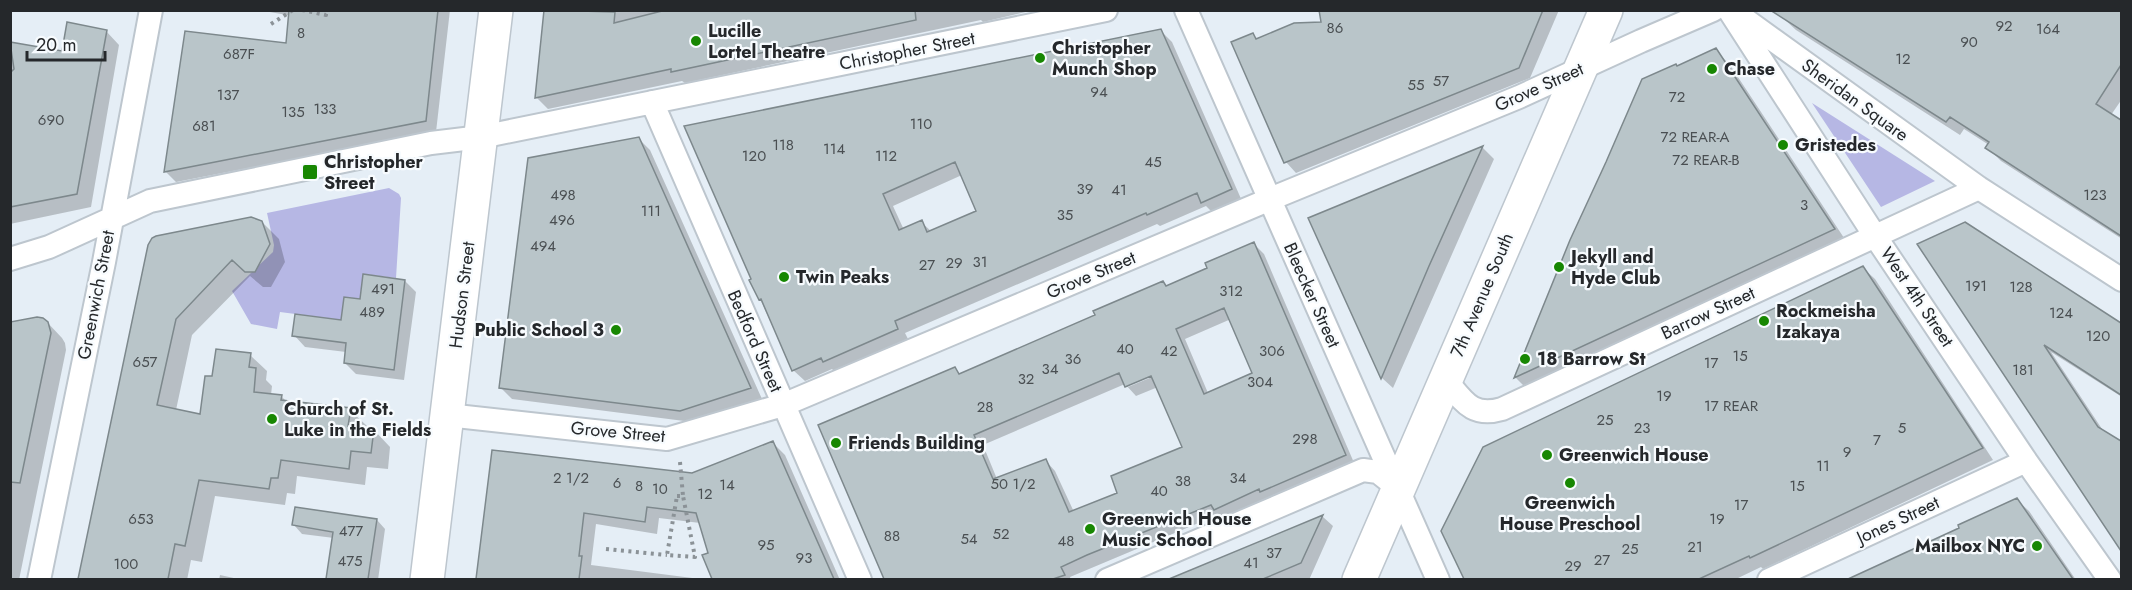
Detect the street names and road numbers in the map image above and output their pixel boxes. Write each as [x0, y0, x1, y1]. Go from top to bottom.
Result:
street label: Christopher Street [837, 25, 978, 77]
street label: Sheridan Square [1796, 52, 1914, 148]
street label: Grove Street [1490, 56, 1588, 118]
street label: Greenwich Street [71, 228, 121, 362]
street label: 7th Avenue South [1444, 229, 1520, 361]
street label: Bleecker Street [1277, 238, 1347, 352]
street label: Hudson Street [443, 239, 482, 350]
street label: West 4th Street [1874, 242, 1960, 353]
street label: Grove Street [1042, 244, 1140, 305]
street label: Barrow Street [1657, 280, 1760, 346]
street label: Bedford Street [721, 286, 789, 397]
street label: Grove Street [570, 415, 667, 449]
street label: Jones Street [1851, 489, 1944, 551]

